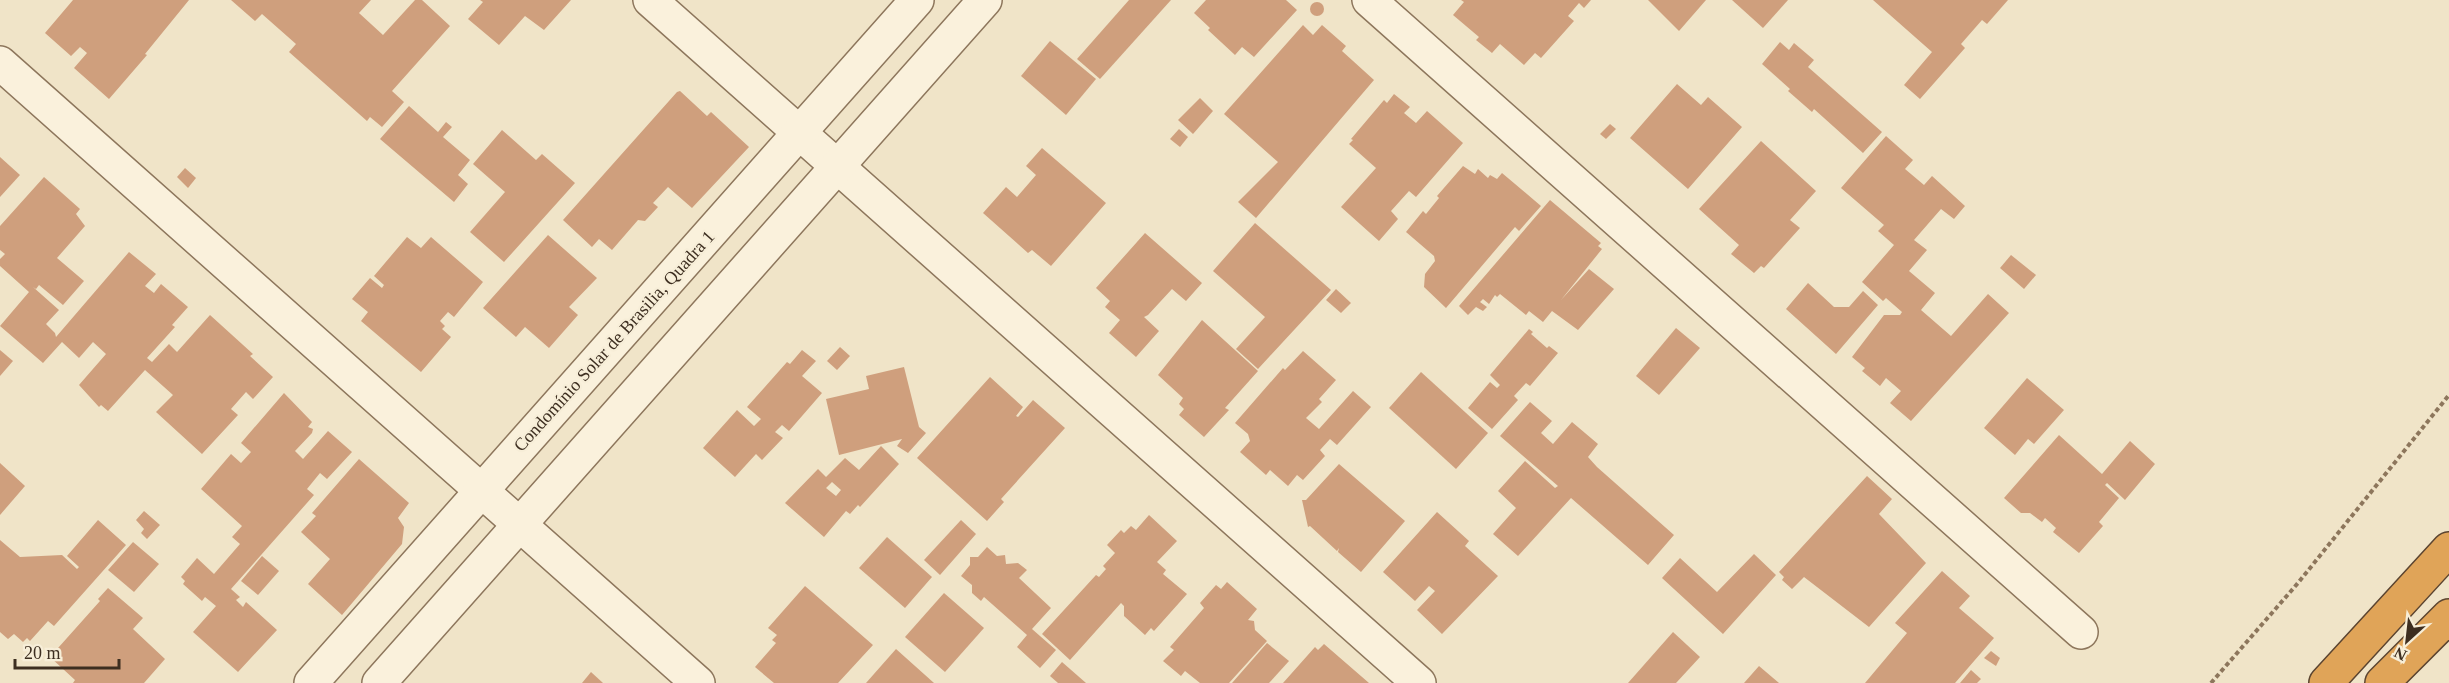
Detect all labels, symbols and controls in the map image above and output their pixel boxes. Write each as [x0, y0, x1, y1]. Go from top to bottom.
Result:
street label: Condomínio Solar de Brasilia, Quadra 1 [510, 227, 718, 455]
north arrow [2377, 611, 2437, 671]
scale bar [15, 632, 118, 670]
text: 20 m [24, 643, 61, 663]
text: N [2391, 644, 2409, 664]

